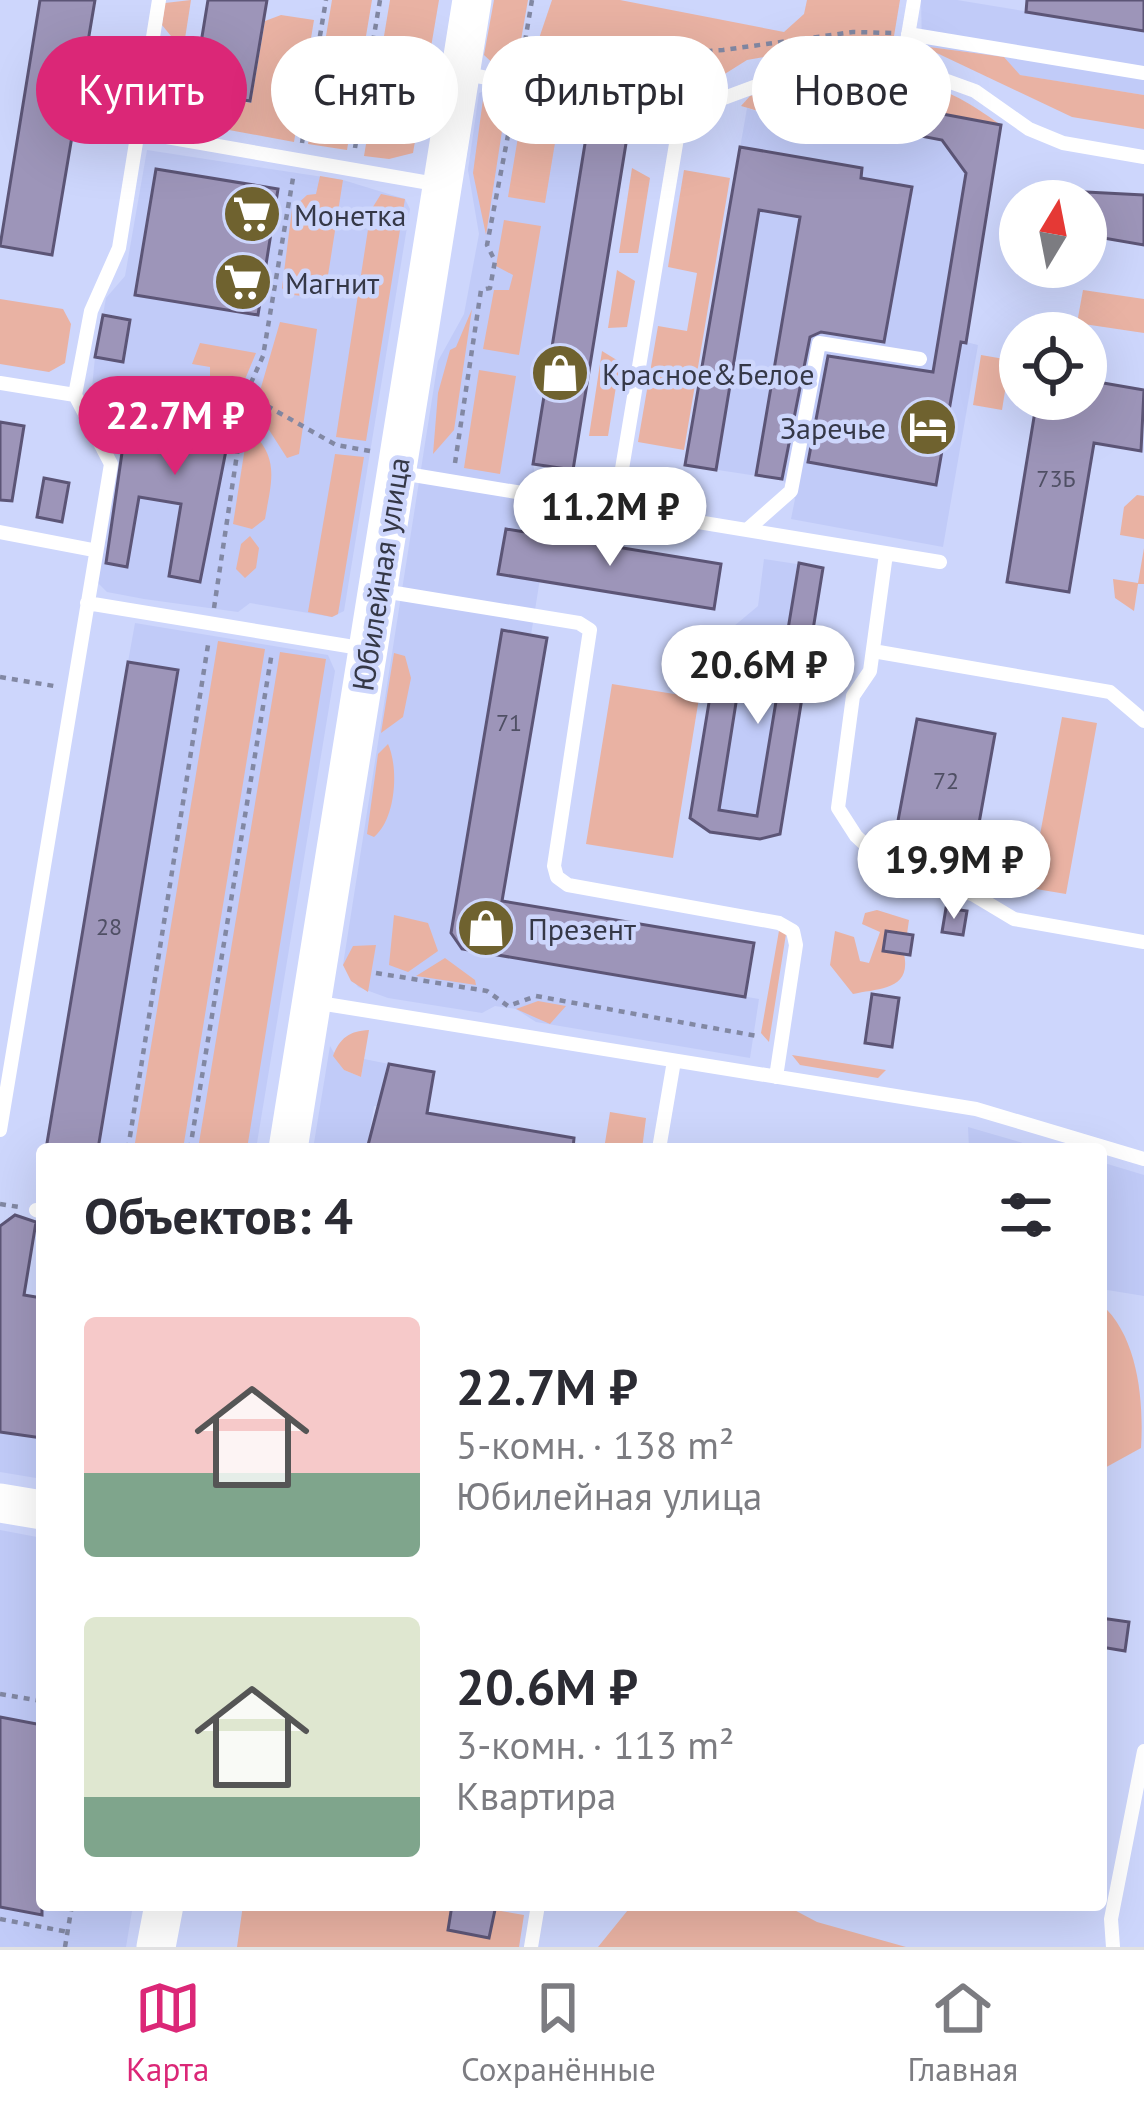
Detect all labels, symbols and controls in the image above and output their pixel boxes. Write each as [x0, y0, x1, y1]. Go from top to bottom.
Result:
chip: Купить [36, 36, 247, 144]
chip: Снять [271, 36, 458, 144]
chip: Фильтры [482, 36, 728, 144]
chip: Новое [752, 36, 951, 144]
north arrow [999, 180, 1107, 288]
map controls [999, 180, 1107, 420]
supermarket icon: Монетка [221, 183, 283, 245]
place label: Монетка [294, 195, 406, 234]
supermarket icon: Магнит [212, 251, 274, 313]
place label: Магнит [285, 263, 379, 302]
button: locate [999, 312, 1107, 420]
shop icon: Красное&Белое [529, 342, 591, 404]
place label: Красное&Белое [602, 354, 814, 393]
pin: 22.7M ₽ [64, 376, 286, 478]
text: 22.7M ₽ [105, 389, 245, 440]
hotel icon: Заречье [897, 396, 959, 458]
place label: Заречье [780, 408, 886, 447]
street label: Юбилейная улица [342, 455, 418, 693]
house number: 73Б [1036, 463, 1076, 494]
pin: 11.2M ₽ [499, 467, 721, 569]
text: 11.2M ₽ [540, 480, 680, 531]
pin: 20.6M ₽ [647, 625, 869, 727]
text: 20.6M ₽ [688, 638, 828, 689]
house number: 71 [496, 707, 522, 738]
house number: 72 [933, 765, 959, 796]
pin: 19.9M ₽ [843, 820, 1065, 922]
text: 19.9M ₽ [884, 833, 1024, 884]
shop icon: Презент [455, 897, 517, 959]
place label: Презент [528, 909, 636, 948]
house number: 28 [96, 911, 122, 942]
text: Объектов: 4 [84, 1182, 353, 1248]
icon: filters [993, 1182, 1059, 1248]
text: 22.7M ₽ [456, 1353, 638, 1419]
icon: home [180, 1365, 324, 1509]
text: 5-комн. · 138 m² [456, 1419, 734, 1470]
text: Юбилейная улица [456, 1470, 762, 1521]
text: 20.6M ₽ [456, 1653, 638, 1719]
icon: home [180, 1665, 324, 1809]
text: 3-комн. · 113 m² [456, 1719, 734, 1770]
text: Квартира [456, 1770, 616, 1821]
tab: Карта [126, 1975, 209, 2090]
tab: Сохранённые [461, 1975, 656, 2090]
tab: Главная [908, 1975, 1018, 2090]

